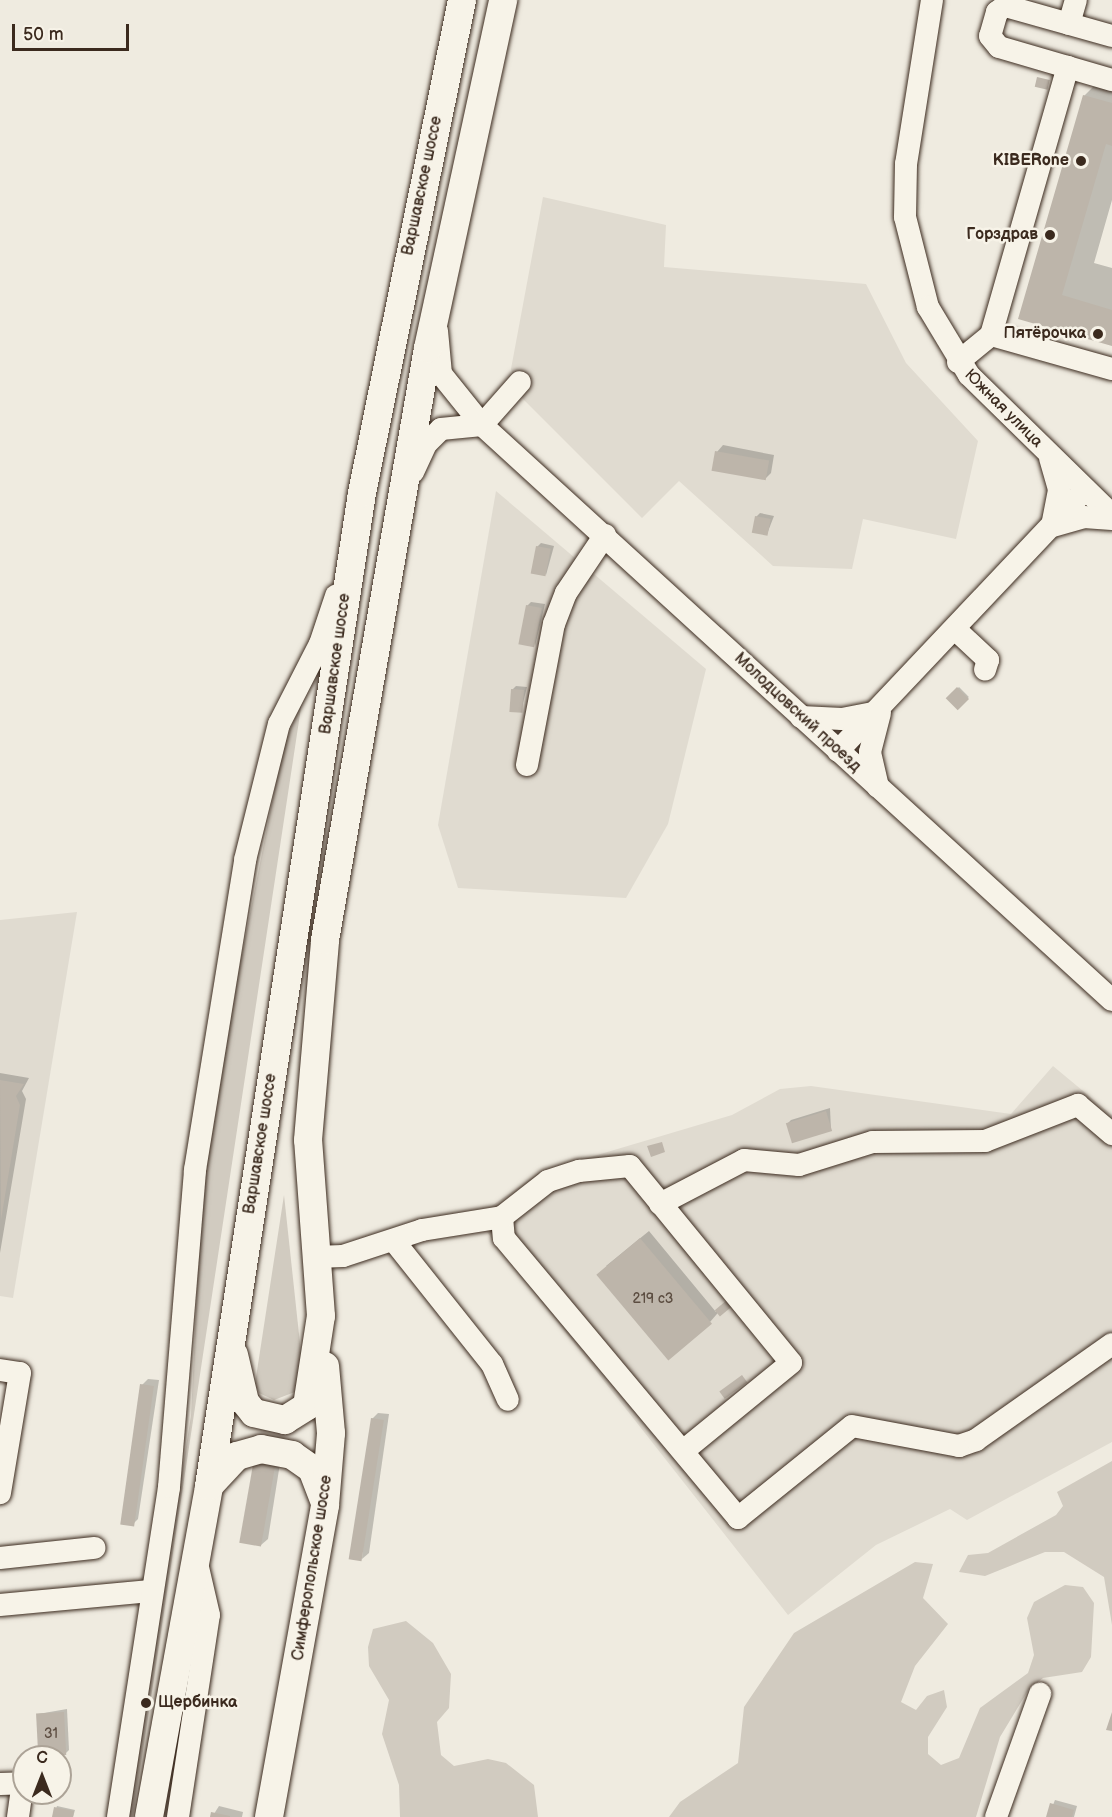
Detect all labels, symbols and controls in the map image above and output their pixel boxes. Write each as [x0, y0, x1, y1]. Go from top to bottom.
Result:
scale bar [15, 12, 132, 50]
text: 50 m [23, 24, 64, 45]
street label: Варшавское шоссе [399, 115, 447, 257]
place label: KIBERone [993, 151, 1069, 171]
marker: KIBERone [1074, 154, 1088, 168]
place label: Горздрав [966, 225, 1038, 245]
marker: Горздрав [1043, 228, 1057, 242]
place label: Пятёрочка [1004, 324, 1086, 344]
marker: Пятёрочка [1091, 327, 1105, 341]
street label: Южная улица [960, 366, 1046, 452]
street label: Варшавское шоссе [317, 592, 355, 736]
street label: Молодцовский проезд [730, 649, 864, 777]
street label: Варшавское шоссе [240, 1072, 282, 1216]
house number: 219 с3 [633, 1291, 673, 1307]
street label: Симферопольское шоссе [289, 1474, 337, 1662]
place label: Щербинка [158, 1693, 237, 1713]
marker: Щербинка [139, 1696, 153, 1710]
house number: 31 [44, 1726, 58, 1742]
north arrow [12, 1745, 72, 1805]
text: С [36, 1749, 48, 1768]

